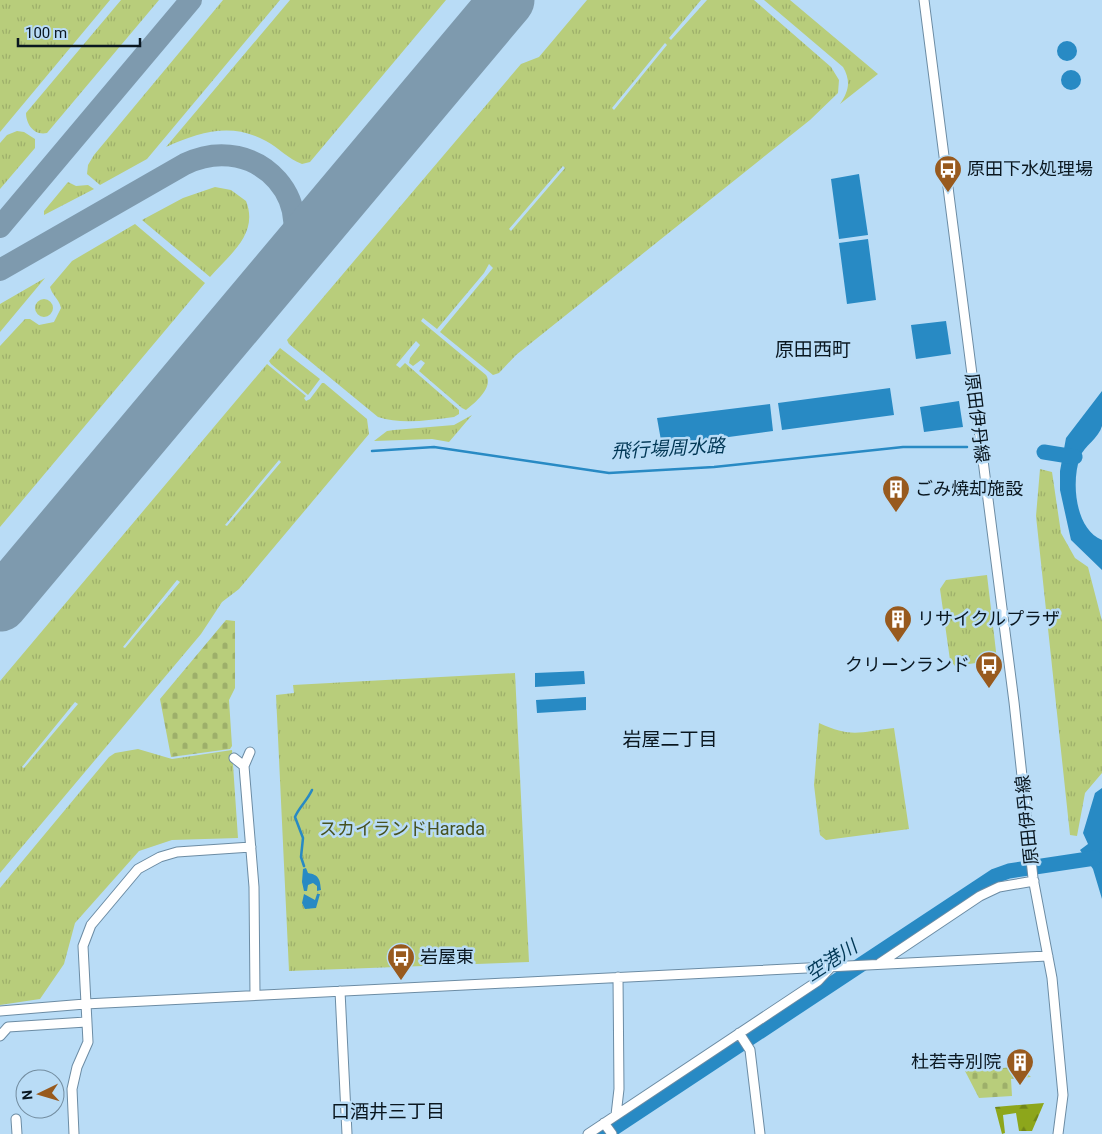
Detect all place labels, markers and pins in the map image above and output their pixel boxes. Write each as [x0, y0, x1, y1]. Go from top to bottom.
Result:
bus stop icon: 原田下水処理場 [933, 154, 963, 193]
place label: 原田下水処理場 [967, 158, 1093, 179]
building icon: ごみ焼却施設 [881, 474, 911, 513]
place label: ごみ焼却施設 [915, 478, 1023, 499]
building icon: リサイクルプラザ [883, 604, 913, 643]
place label: リサイクルプラザ [917, 608, 1060, 629]
bus stop icon: クリーンランド [974, 650, 1004, 689]
place label: クリーンランド [845, 654, 970, 675]
bus stop icon: 岩屋東 [386, 942, 416, 981]
place label: 岩屋東 [420, 946, 474, 967]
building icon: 杜若寺別院 [1005, 1047, 1035, 1086]
place label: 杜若寺別院 [911, 1051, 1001, 1072]

